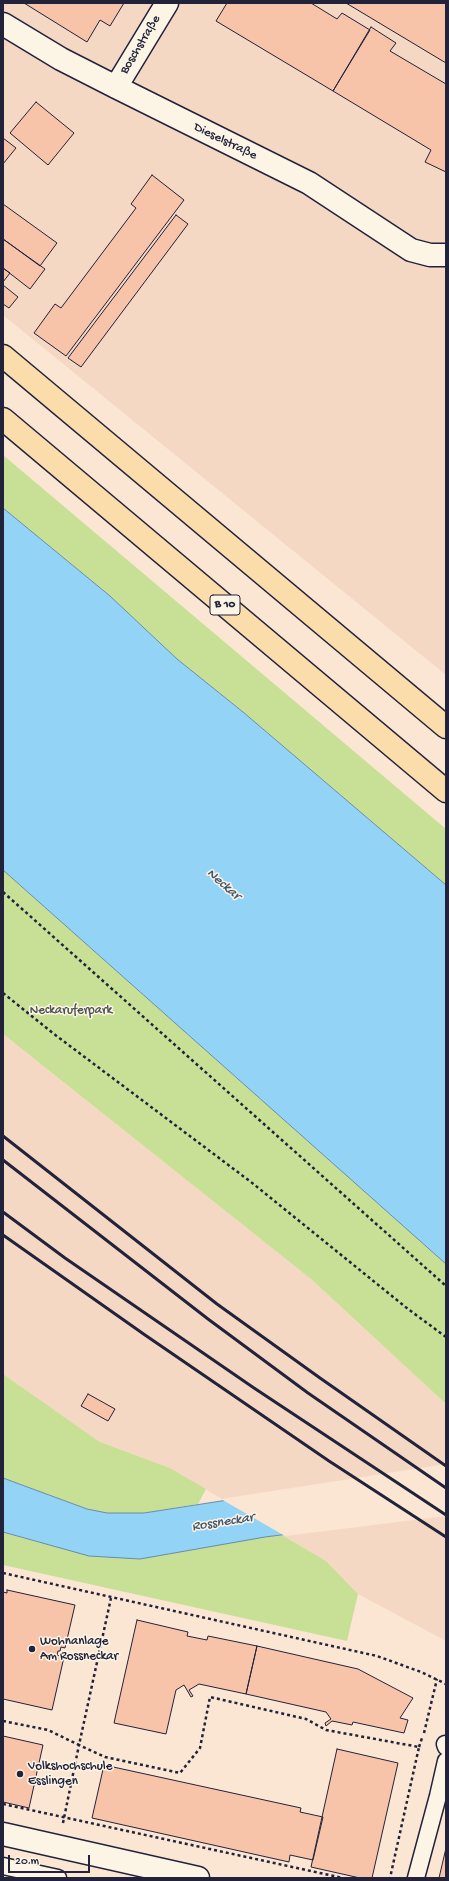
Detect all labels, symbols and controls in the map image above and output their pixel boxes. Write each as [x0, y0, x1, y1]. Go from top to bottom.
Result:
street label: Boschstraße [117, 13, 165, 77]
street label: Dieselstraße [191, 120, 259, 164]
road number: B 10 [210, 595, 240, 615]
water label: Neckar [202, 866, 244, 904]
park label: Neckaruferpark [30, 1003, 112, 1019]
water label: Rossneckar [191, 1510, 255, 1536]
place label: Wohnanlage Am Rossneckar [40, 1634, 118, 1665]
marker: Wohnanlage Am Rossneckar [27, 1644, 37, 1654]
place label: Volkshochschule Esslingen [28, 1759, 112, 1790]
marker: Volkshochschule Esslingen [15, 1769, 25, 1779]
scale bar [10, 1847, 92, 1873]
text: 20 m [15, 1855, 39, 1869]

